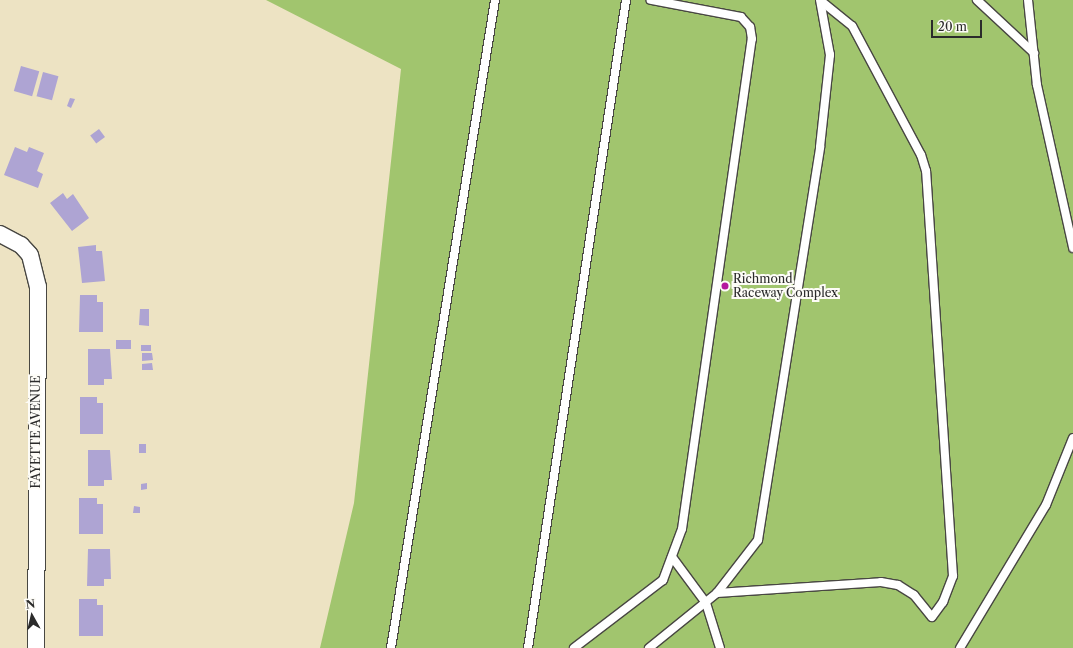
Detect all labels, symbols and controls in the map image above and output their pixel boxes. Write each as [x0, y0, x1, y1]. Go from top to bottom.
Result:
scale bar [933, 12, 984, 38]
text: 20 m [938, 19, 967, 34]
place label: Richmond Raceway Complex [733, 272, 838, 300]
marker: Richmond Raceway Complex [720, 281, 730, 291]
street label: FAYETTE AVENUE [29, 375, 43, 489]
north arrow [12, 596, 52, 636]
text: N [25, 597, 36, 612]

